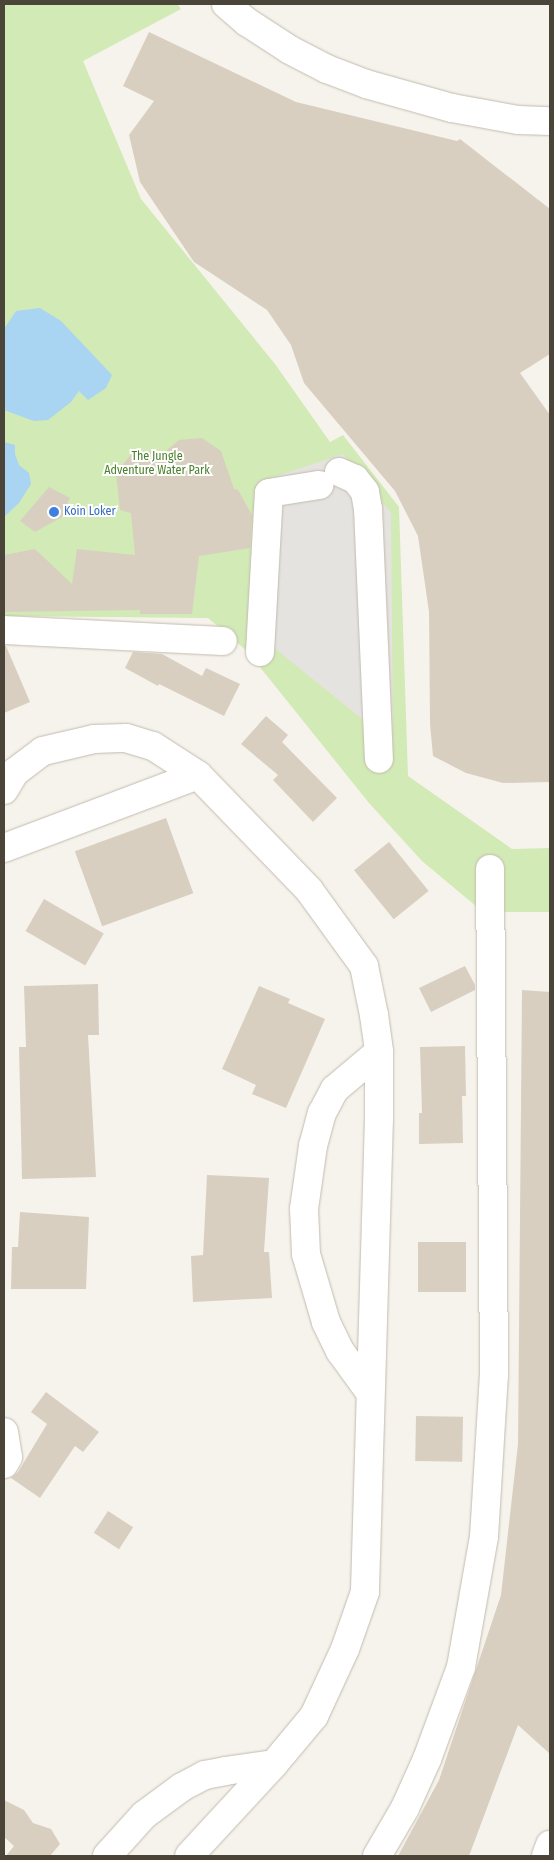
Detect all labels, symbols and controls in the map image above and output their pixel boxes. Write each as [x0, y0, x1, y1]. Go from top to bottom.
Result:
park label: The Jungle Adventure Water Park [104, 450, 210, 478]
place label: Koin Loker [64, 505, 116, 519]
marker: Koin Loker [48, 506, 60, 518]

